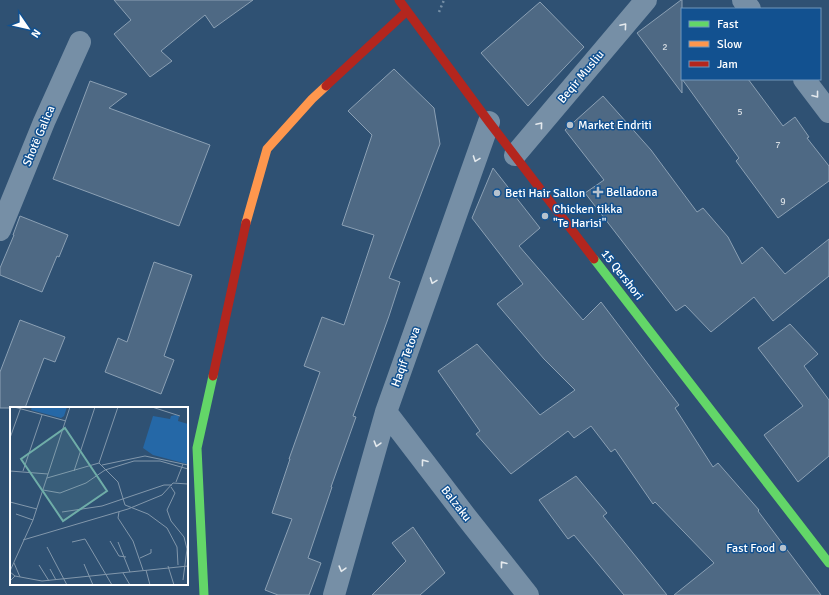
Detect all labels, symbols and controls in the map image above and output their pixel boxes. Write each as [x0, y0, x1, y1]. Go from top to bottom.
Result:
north arrow [8, 8, 48, 48]
legend [681, 8, 821, 80]
text: Fast [717, 17, 738, 32]
one-way arrow [620, 23, 627, 31]
text: N [28, 27, 43, 40]
text: Slow [717, 37, 742, 52]
house number: 2 [662, 41, 668, 53]
street label: Beqir Musliu [554, 47, 608, 107]
text: Jam [717, 57, 738, 72]
one-way arrow [812, 91, 819, 98]
street label: Shotë Galica [20, 103, 58, 169]
house number: 5 [737, 106, 743, 118]
place label: Market Endriti [578, 118, 652, 133]
marker: Market Endriti [565, 120, 575, 130]
one-way arrow [536, 123, 543, 130]
house number: 7 [775, 139, 781, 151]
one-way arrow [472, 155, 481, 162]
place label: Belladona [606, 185, 657, 200]
place label: Beti Hair Sallon [505, 186, 585, 201]
marker: Belladona [593, 187, 603, 197]
marker: Beti Hair Sallon [492, 188, 502, 198]
house number: 9 [780, 196, 786, 208]
place label: Chicken tikka "Te Harisi" [553, 202, 622, 231]
marker: Chicken tikka "Te Harisi" [540, 211, 550, 221]
street label: 15 Qershori [598, 247, 646, 303]
one-way arrow [429, 278, 437, 285]
street label: Haqif Tetova [388, 325, 424, 389]
inset map [10, 407, 188, 585]
one-way arrow [373, 441, 382, 448]
one-way arrow [422, 459, 429, 466]
street label: Balzaku [437, 483, 475, 525]
place label: Fast Food [726, 541, 775, 556]
marker: Fast Food [778, 543, 788, 553]
one-way arrow [501, 562, 508, 569]
one-way arrow [338, 566, 347, 573]

